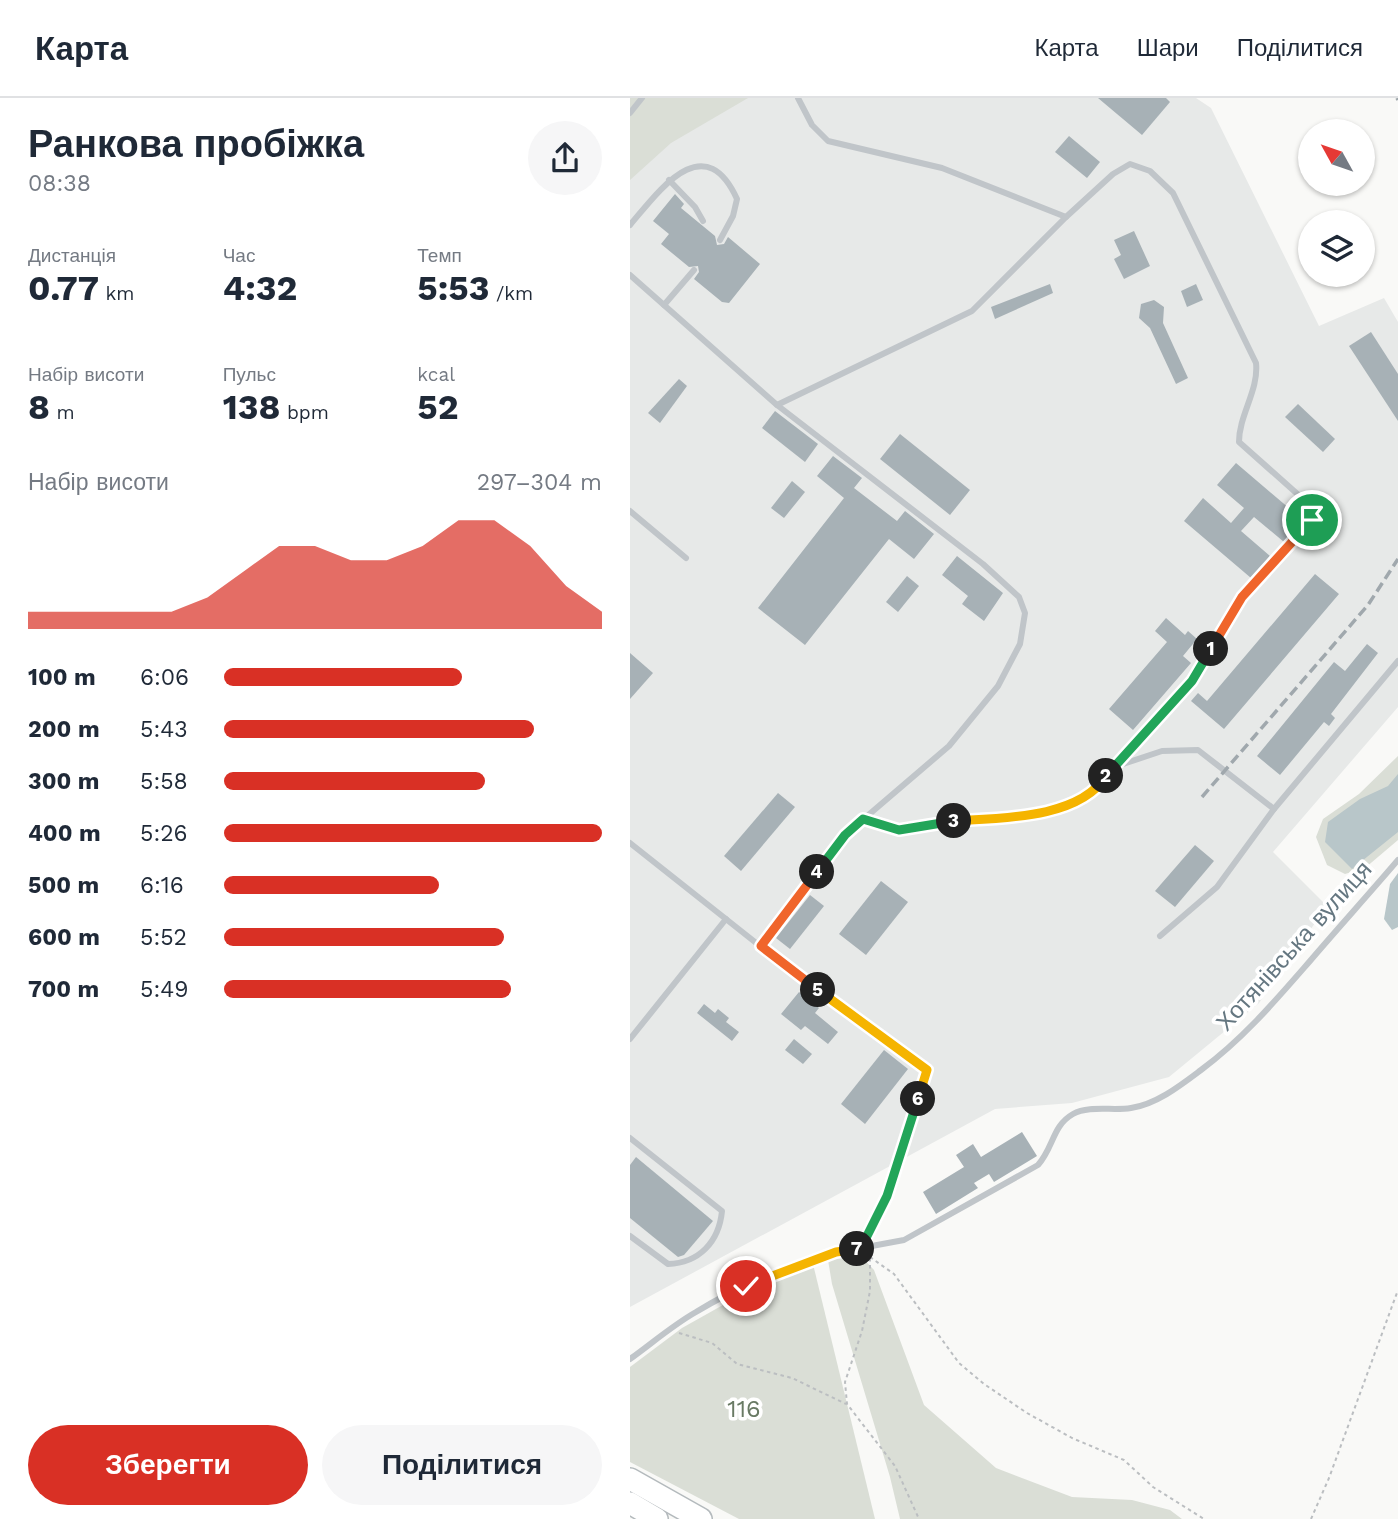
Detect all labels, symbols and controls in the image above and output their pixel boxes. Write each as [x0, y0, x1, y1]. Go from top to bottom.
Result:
text: Карта [35, 29, 128, 68]
text: Карта [1034, 34, 1099, 62]
text: Шари [1137, 34, 1199, 62]
text: Поділитися [1237, 34, 1363, 62]
north arrow [1298, 119, 1376, 196]
map controls [1298, 119, 1375, 287]
button: share [528, 121, 602, 195]
text: Ранкова пробіжка [28, 122, 364, 166]
text: 08:38 [28, 170, 91, 197]
button: layers [1298, 210, 1375, 287]
text: Дистанція [28, 244, 116, 267]
text: Час [223, 244, 255, 267]
text: Темп [417, 244, 462, 267]
text: 0.77 [28, 267, 99, 309]
text: 4:32 [223, 267, 297, 309]
text: 5:53 [417, 267, 489, 309]
text: km [99, 282, 134, 305]
text: /km [489, 282, 533, 305]
text: Набір висоти [28, 363, 144, 386]
text: Пульс [223, 363, 276, 386]
text: kcal [417, 363, 455, 386]
text: 8 [28, 386, 50, 428]
text: 138 [223, 386, 280, 428]
text: 52 [417, 386, 459, 428]
text: m [50, 401, 75, 424]
text: bpm [280, 401, 329, 424]
text: Набір висоти [28, 469, 169, 496]
text: 297–304 m [477, 469, 602, 496]
pin [1282, 490, 1342, 550]
icon: arrive [1293, 501, 1331, 539]
pin: 1 [1194, 632, 1228, 666]
text: 1 [1206, 637, 1215, 660]
text: 100 m [28, 664, 96, 691]
text: 6:06 [140, 664, 189, 691]
text: 200 m [28, 716, 100, 743]
text: 5:43 [140, 716, 188, 743]
pin: 2 [1088, 758, 1124, 794]
text: 2 [1100, 764, 1111, 787]
text: 300 m [28, 768, 99, 795]
text: 5:58 [140, 768, 188, 795]
pin: 3 [936, 804, 972, 838]
text: 3 [948, 809, 959, 832]
text: 400 m [28, 820, 101, 847]
text: 5:26 [140, 820, 188, 847]
pin: 4 [800, 854, 834, 890]
street label: Хотянівська вулиця [1210, 855, 1378, 1037]
text: 4 [810, 860, 823, 883]
text: 500 m [28, 872, 99, 899]
text: 6:16 [140, 872, 184, 899]
text: 600 m [28, 924, 100, 951]
text: 5:52 [140, 924, 187, 951]
pin: 5 [800, 972, 836, 1008]
text: 700 m [28, 976, 99, 1003]
text: 5:49 [140, 976, 188, 1003]
text: 5 [812, 978, 823, 1001]
pin: 6 [900, 1082, 936, 1116]
text: 6 [912, 1087, 923, 1110]
pin: 7 [840, 1232, 874, 1266]
text: 7 [851, 1237, 862, 1260]
pin [716, 1256, 776, 1316]
icon: check [727, 1267, 765, 1305]
park label: 116 [727, 1395, 761, 1423]
button: Зберегти [28, 1425, 308, 1505]
button: Поділитися [322, 1425, 602, 1505]

